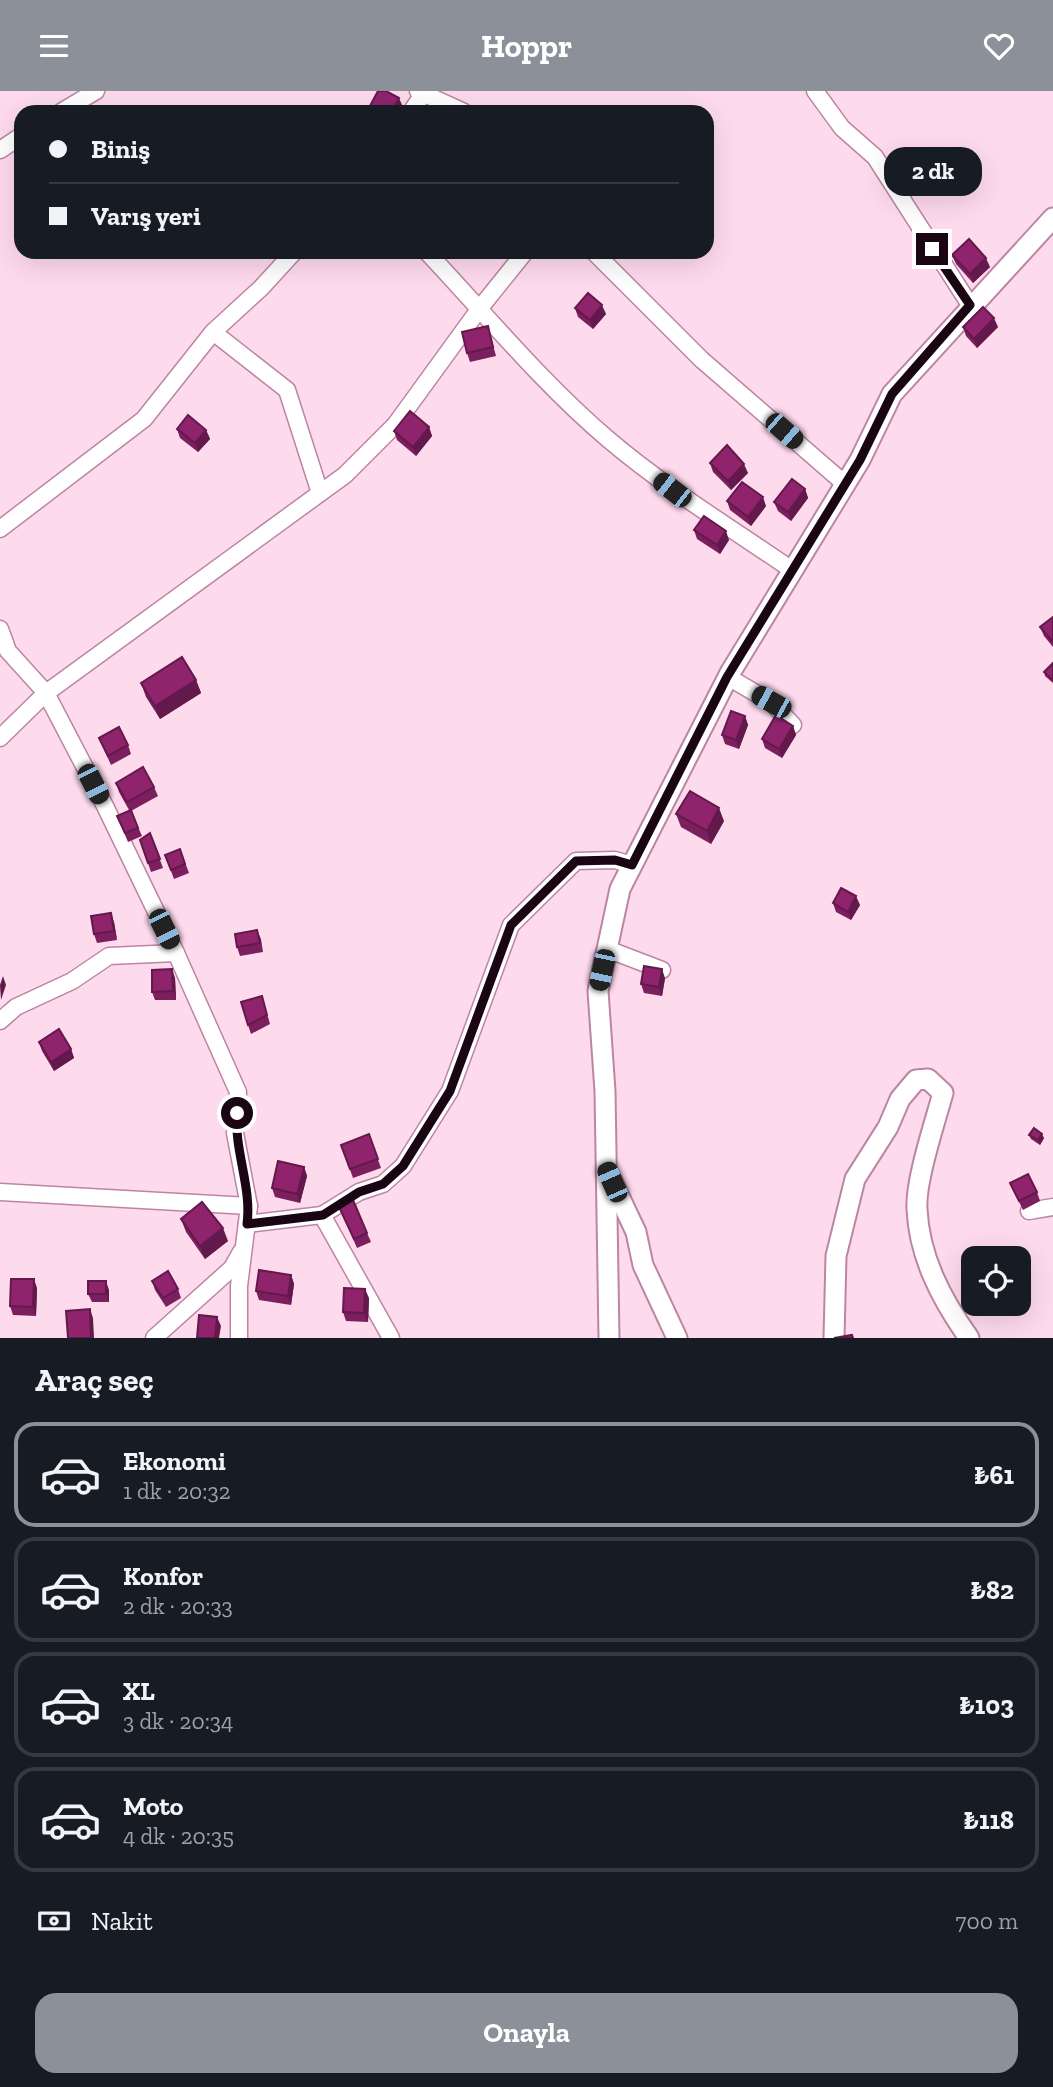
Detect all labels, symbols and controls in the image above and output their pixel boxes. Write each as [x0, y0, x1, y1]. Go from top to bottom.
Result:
icon: menu [35, 27, 73, 65]
text: Hoppr [481, 27, 572, 65]
icon: heart [980, 27, 1018, 65]
text: Biniş [91, 133, 150, 165]
callout: 2 dk [883, 148, 981, 197]
text: 2 dk [912, 157, 954, 185]
text: Varış yeri [91, 200, 201, 232]
route end [916, 233, 948, 265]
car [762, 409, 807, 453]
car [649, 469, 696, 511]
car [748, 683, 795, 721]
car [75, 761, 112, 807]
car [146, 906, 183, 952]
car [588, 947, 617, 993]
route start [221, 1097, 253, 1129]
car [594, 1159, 631, 1205]
map controls [961, 1246, 1031, 1316]
button: locate [961, 1246, 1031, 1316]
text: Araç seç [35, 1361, 154, 1399]
icon: car [39, 1443, 102, 1506]
text: Ekonomi [123, 1445, 226, 1477]
text: ₺61 [974, 1459, 1014, 1491]
text: 1 dk · 20:32 [123, 1477, 230, 1505]
icon: car [39, 1558, 102, 1621]
text: Konfor [123, 1560, 203, 1592]
text: ₺82 [970, 1574, 1014, 1606]
text: 2 dk · 20:33 [123, 1592, 233, 1620]
icon: car [39, 1673, 102, 1736]
text: XL [123, 1675, 155, 1707]
text: ₺103 [959, 1689, 1014, 1721]
text: 3 dk · 20:34 [123, 1707, 233, 1735]
icon: car [39, 1788, 102, 1851]
text: Moto [123, 1790, 183, 1822]
text: ₺118 [963, 1804, 1014, 1836]
text: 4 dk · 20:35 [123, 1822, 234, 1850]
icon: cash [35, 1902, 73, 1940]
text: Nakit [91, 1905, 153, 1937]
text: 700 m [956, 1907, 1018, 1935]
button: Onayla [35, 1993, 1018, 2073]

